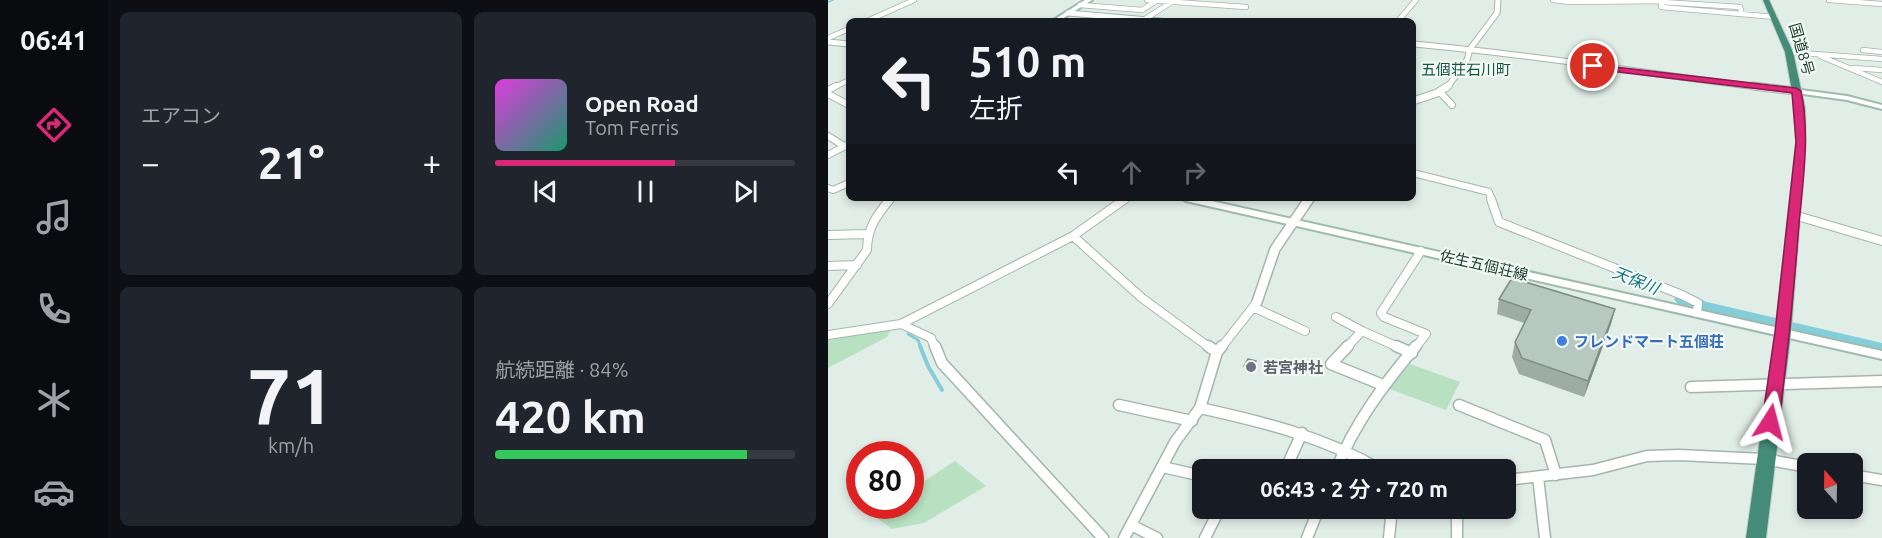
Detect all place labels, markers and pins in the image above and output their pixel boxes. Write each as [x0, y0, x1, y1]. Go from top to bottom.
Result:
pin [1567, 40, 1618, 91]
place label: フレンドマート五個荘 [1574, 333, 1724, 350]
marker: フレンドマート五個荘 [1555, 334, 1569, 348]
place label: 若宮神社 [1263, 359, 1323, 376]
marker: 若宮神社 [1244, 360, 1258, 374]

